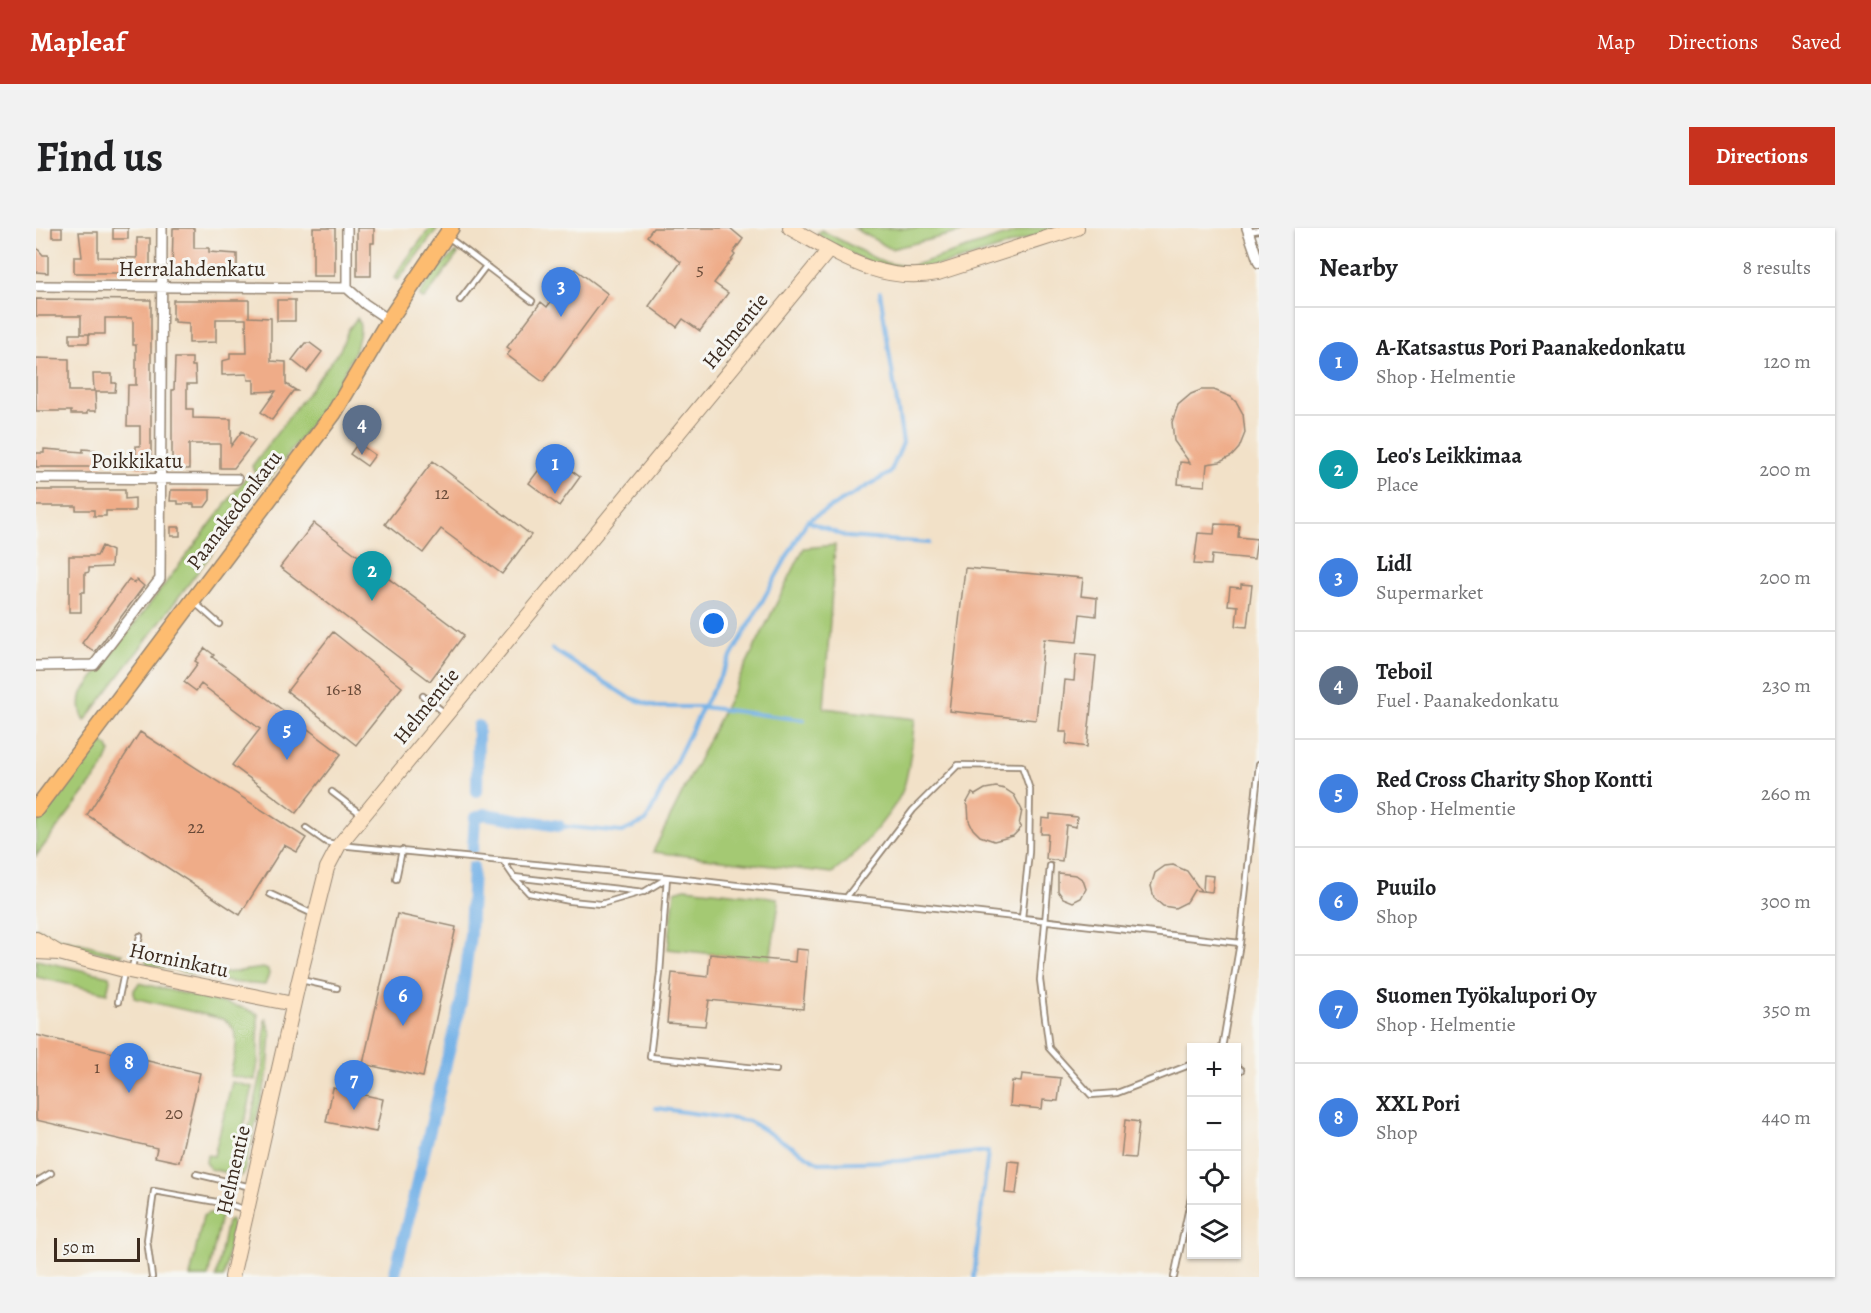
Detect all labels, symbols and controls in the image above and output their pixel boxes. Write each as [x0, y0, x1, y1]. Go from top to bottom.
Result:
text: Mapleaf [30, 23, 125, 61]
text: Map [1597, 28, 1635, 56]
text: Directions [1668, 28, 1758, 56]
text: Saved [1791, 28, 1841, 56]
button: Directions [1689, 127, 1835, 185]
text: Find us [36, 128, 163, 185]
text: Nearby [1319, 250, 1398, 285]
text: 8 results [1743, 254, 1811, 281]
street label: Herralahdenkatu [119, 255, 266, 283]
house number: 5 [696, 257, 704, 281]
pin: 3 [542, 268, 580, 317]
street label: Helmentie [696, 287, 774, 375]
text: A-Katsastus Pori Paanakedonkatu [1376, 333, 1686, 363]
text: 1 [1335, 348, 1342, 375]
text: 120 m [1763, 348, 1811, 375]
text: Shop · Helmentie [1376, 363, 1516, 390]
pin: 4 [342, 406, 382, 455]
text: Leo's Leikkimaa [1376, 441, 1522, 471]
street label: Paanakedonkatu [180, 444, 289, 575]
pin: 1 [536, 444, 574, 494]
street label: Poikkikatu [91, 447, 184, 475]
text: 2 [1334, 456, 1343, 483]
text: 200 m [1760, 456, 1811, 483]
text: Place [1376, 471, 1418, 498]
house number: 12 [435, 481, 450, 505]
text: Lidl [1376, 549, 1412, 579]
pin: 2 [352, 552, 392, 601]
text: 3 [1334, 564, 1343, 591]
text: 200 m [1760, 564, 1811, 591]
text: Supermarket [1376, 579, 1483, 606]
your location [699, 609, 728, 638]
text: Teboil [1376, 657, 1432, 687]
street label: Helmentie [387, 662, 465, 750]
text: 4 [1334, 672, 1343, 699]
text: 230 m [1762, 672, 1811, 699]
house number: 16-18 [326, 677, 362, 701]
text: Fuel · Paanakedonkatu [1376, 687, 1559, 714]
pin: 5 [268, 710, 306, 760]
text: Red Cross Charity Shop Kontti [1376, 765, 1653, 795]
text: 5 [1334, 780, 1343, 807]
text: 260 m [1761, 780, 1811, 807]
text: Shop · Helmentie [1376, 795, 1516, 822]
house number: 22 [187, 815, 205, 839]
text: Puuilo [1376, 873, 1436, 903]
text: 6 [1334, 888, 1343, 915]
text: 300 m [1761, 888, 1811, 915]
text: Shop [1376, 903, 1418, 930]
street label: Horninkatu [127, 936, 232, 984]
pin: 6 [384, 976, 422, 1026]
text: Suomen Työkalupori Oy [1376, 981, 1596, 1011]
text: 7 [1334, 996, 1343, 1023]
text: 350 m [1763, 996, 1811, 1023]
text: Shop · Helmentie [1376, 1011, 1516, 1038]
map controls [1187, 1043, 1241, 1259]
button: + [1187, 1043, 1241, 1097]
pin: 8 [110, 1044, 148, 1093]
house number: 1 [94, 1055, 100, 1079]
pin: 7 [334, 1060, 374, 1110]
text: XXL Pori [1376, 1089, 1460, 1119]
button: − [1187, 1097, 1241, 1151]
house number: 20 [165, 1101, 183, 1125]
text: 8 [1334, 1104, 1343, 1131]
text: 440 m [1762, 1104, 1811, 1131]
text: Shop [1376, 1119, 1418, 1146]
street label: Helmentie [209, 1123, 257, 1217]
button: locate [1187, 1151, 1241, 1205]
button: layers [1187, 1205, 1241, 1259]
scale bar [54, 1235, 140, 1262]
text: 50 m [63, 1237, 95, 1259]

